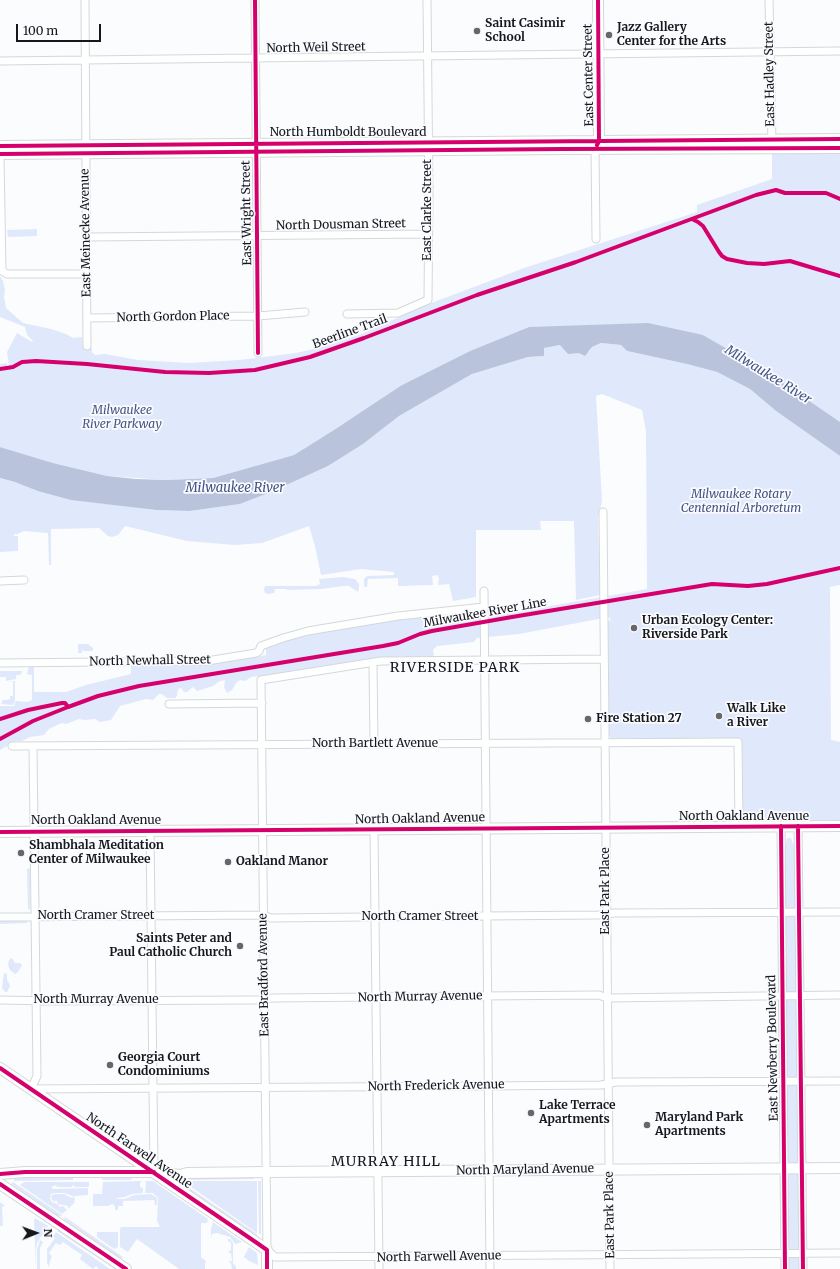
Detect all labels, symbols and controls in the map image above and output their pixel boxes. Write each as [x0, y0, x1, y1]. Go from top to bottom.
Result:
scale bar [18, 16, 103, 42]
place label: Saint Casimir School [485, 17, 565, 45]
place label: Jazz Gallery Center for the Arts [617, 21, 726, 49]
street label: East Hadley Street [762, 21, 778, 127]
text: 100 m [23, 23, 58, 38]
street label: East Center Street [581, 23, 597, 127]
marker: Saint Casimir School [472, 26, 482, 36]
marker: Jazz Gallery Center for the Arts [604, 30, 614, 40]
street label: North Weil Street [266, 40, 366, 56]
street label: North Humboldt Boulevard [270, 126, 426, 140]
street label: East Clarke Street [421, 159, 435, 261]
street label: East Wright Street [239, 160, 255, 266]
street label: East Meinecke Avenue [78, 169, 94, 297]
street label: North Dousman Street [276, 217, 406, 233]
street label: North Gordon Place [116, 309, 230, 325]
street label: Beerline Trail [311, 312, 389, 352]
water label: Milwaukee River [722, 342, 814, 408]
park label: Milwaukee River Parkway [82, 404, 162, 432]
water label: Milwaukee River [186, 480, 284, 496]
park label: Milwaukee Rotary Centennial Arboretum [681, 488, 801, 516]
street label: Milwaukee River Line [422, 595, 548, 631]
place label: Urban Ecology Center: Riverside Park [642, 614, 773, 642]
marker: Urban Ecology Center: Riverside Park [629, 623, 639, 633]
street label: North Newhall Street [89, 653, 211, 669]
district label: RIVERSIDE PARK [390, 660, 520, 676]
place label: Walk Like a River [727, 702, 786, 730]
marker: Walk Like a River [714, 711, 724, 721]
place label: Fire Station 27 [596, 712, 682, 726]
marker: Fire Station 27 [583, 714, 593, 724]
street label: North Bartlett Avenue [312, 737, 438, 751]
street label: North Oakland Avenue [679, 810, 809, 824]
street label: North Oakland Avenue [355, 811, 485, 827]
street label: North Oakland Avenue [31, 814, 161, 828]
place label: Shambhala Meditation Center of Milwaukee [29, 839, 164, 867]
street label: East Park Place [599, 847, 613, 935]
marker: Shambhala Meditation Center of Milwaukee [16, 848, 26, 858]
place label: Oakland Manor [236, 855, 328, 869]
marker: Oakland Manor [223, 857, 233, 867]
street label: North Cramer Street [37, 909, 155, 923]
street label: North Cramer Street [361, 910, 479, 924]
street label: East Bradford Avenue [256, 913, 272, 1037]
place label: Saints Peter and Paul Catholic Church [109, 932, 232, 960]
marker: Saints Peter and Paul Catholic Church [235, 941, 245, 951]
street label: East Newberry Boulevard [765, 975, 781, 1121]
street label: North Murray Avenue [357, 989, 483, 1005]
street label: North Murray Avenue [34, 993, 158, 1007]
place label: Georgia Court Condominiums [118, 1051, 210, 1079]
marker: Georgia Court Condominiums [105, 1060, 115, 1070]
street label: North Frederick Avenue [367, 1078, 505, 1094]
place label: Lake Terrace Apartments [539, 1099, 616, 1127]
marker: Lake Terrace Apartments [526, 1108, 536, 1118]
street label: North Farwell Avenue [83, 1110, 195, 1192]
place label: Maryland Park Apartments [655, 1111, 743, 1139]
marker: Maryland Park Apartments [642, 1120, 652, 1130]
district label: MURRAY HILL [331, 1154, 441, 1170]
street label: North Maryland Avenue [456, 1162, 594, 1178]
street label: East Park Place [602, 1171, 618, 1259]
north arrow [16, 1213, 56, 1253]
text: N [41, 1228, 55, 1237]
street label: North Farwell Avenue [377, 1249, 501, 1265]

